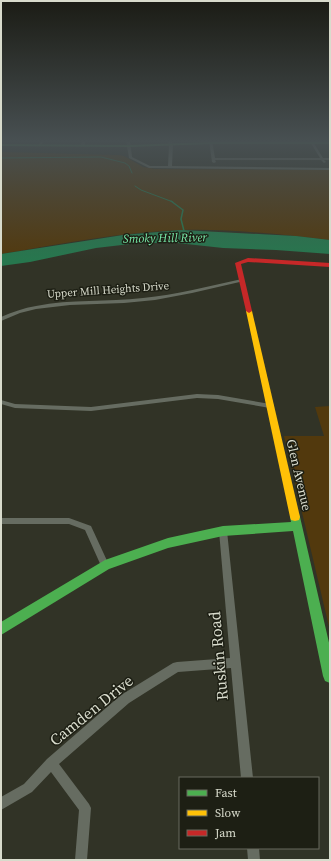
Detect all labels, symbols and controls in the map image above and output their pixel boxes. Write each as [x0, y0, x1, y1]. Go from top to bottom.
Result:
water label: Smoky Hill River [123, 229, 208, 247]
street label: Upper Mill Heights Drive [46, 278, 170, 302]
street label: Glen Avenue [283, 438, 316, 513]
street label: Ruskin Road [203, 610, 233, 702]
street label: Camden Drive [45, 669, 137, 751]
legend [179, 777, 319, 849]
text: Fast [215, 785, 237, 801]
text: Slow [215, 805, 241, 821]
text: Jam [214, 825, 236, 841]

